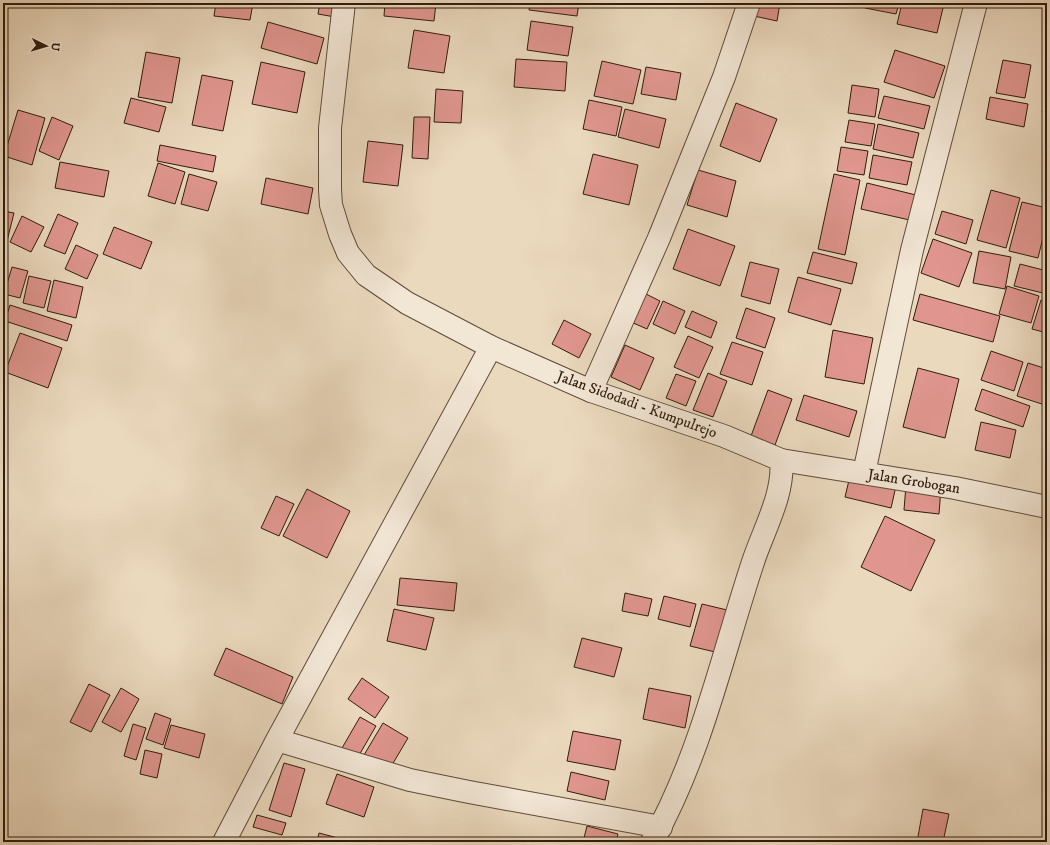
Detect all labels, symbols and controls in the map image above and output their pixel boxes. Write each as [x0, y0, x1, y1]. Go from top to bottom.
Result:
north arrow [26, 26, 66, 66]
text: U [48, 42, 62, 52]
street label: Jalan Sidodadi - Kumpulrejo [552, 366, 720, 442]
street label: Jalan Grobogan [864, 465, 962, 498]

